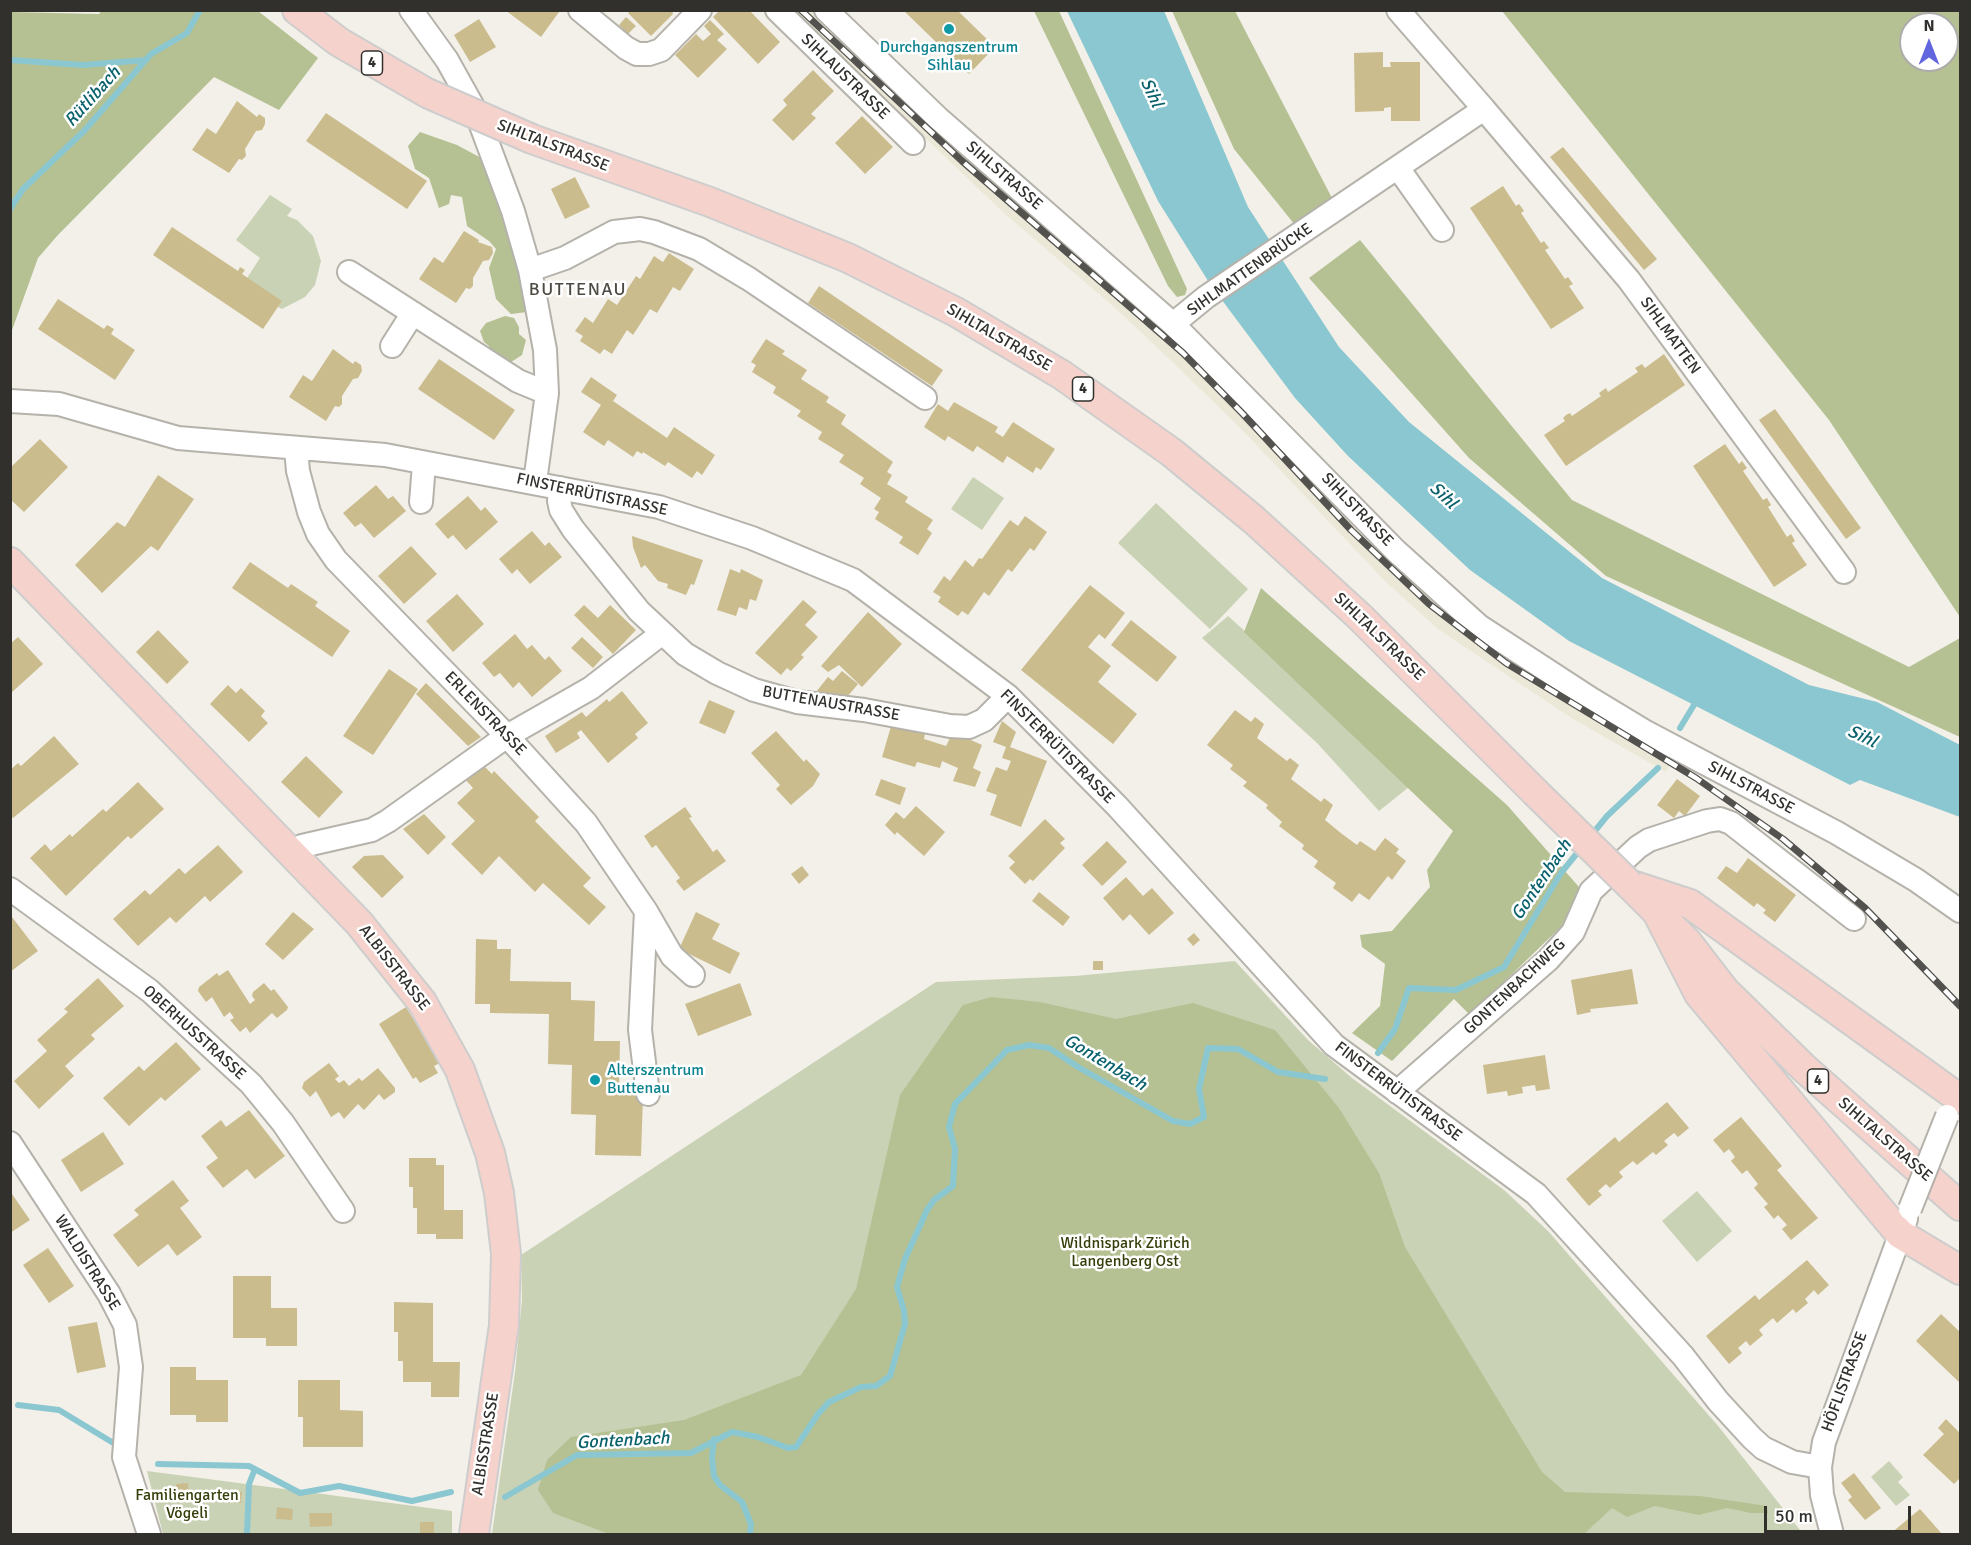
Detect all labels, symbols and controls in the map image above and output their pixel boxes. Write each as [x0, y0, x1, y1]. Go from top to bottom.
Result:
north arrow [1899, 12, 1959, 72]
text: N [1923, 16, 1935, 36]
marker: Durchgangszentrum Sihlau [942, 22, 956, 36]
street label: SIHLAUSTRASSE [797, 30, 893, 124]
place label: Durchgangszentrum Sihlau [880, 38, 1018, 76]
road number: 4 [362, 51, 382, 75]
water label: Rütlibach [60, 62, 126, 132]
water label: Sihl [1135, 75, 1167, 111]
street label: SIHLTALSTRASSE [494, 116, 612, 176]
street label: SIHLSTRASSE [962, 138, 1046, 214]
street label: SIHLMATTENBRÜCKE [1184, 220, 1316, 320]
district label: BUTTENAU [529, 279, 627, 301]
street label: SIHLMATTEN [1636, 294, 1704, 378]
street label: SIHLTALSTRASSE [943, 300, 1055, 376]
road number: 4 [1072, 377, 1094, 401]
street label: SIHLSTRASSE [1317, 469, 1397, 551]
street label: FINSTERRÜTISTRASSE [515, 470, 669, 520]
water label: Sihl [1425, 478, 1461, 514]
street label: SIHLTALSTRASSE [1330, 589, 1428, 685]
street label: ERLENSTRASSE [440, 668, 530, 760]
street label: BUTTENAUSTRASSE [761, 682, 901, 726]
street label: FINSTERRÜTISTRASSE [996, 686, 1118, 808]
water label: Sihl [1844, 721, 1880, 753]
street label: SIHLSTRASSE [1704, 757, 1798, 819]
water label: Gontenbach [1507, 836, 1577, 924]
street label: ALBISSTRASSE [354, 921, 434, 1015]
street label: GONTENBACHWEG [1460, 935, 1570, 1039]
street label: OBERHUSSTRASSE [139, 982, 249, 1084]
water label: Gontenbach [1060, 1030, 1150, 1096]
street label: FINSTERRÜTISTRASSE [1331, 1038, 1465, 1146]
place label: Alterszentrum Buttenau [607, 1061, 704, 1099]
road number: 4 [1808, 1069, 1828, 1093]
marker: Alterszentrum Buttenau [588, 1073, 602, 1087]
street label: SIHLTALSTRASSE [1834, 1094, 1936, 1186]
street label: WALDISTRASSE [50, 1212, 124, 1314]
park label: Wildnispark Zürich Langenberg Ost [1060, 1234, 1190, 1272]
street label: HÖFLISTRASSE [1818, 1329, 1872, 1435]
street label: ALBISSTRASSE [468, 1391, 504, 1497]
water label: Gontenbach [576, 1428, 670, 1454]
park label: Familiengarten Vögeli [135, 1486, 239, 1524]
scale bar [1767, 1494, 1914, 1532]
text: 50 m [1775, 1505, 1813, 1527]

